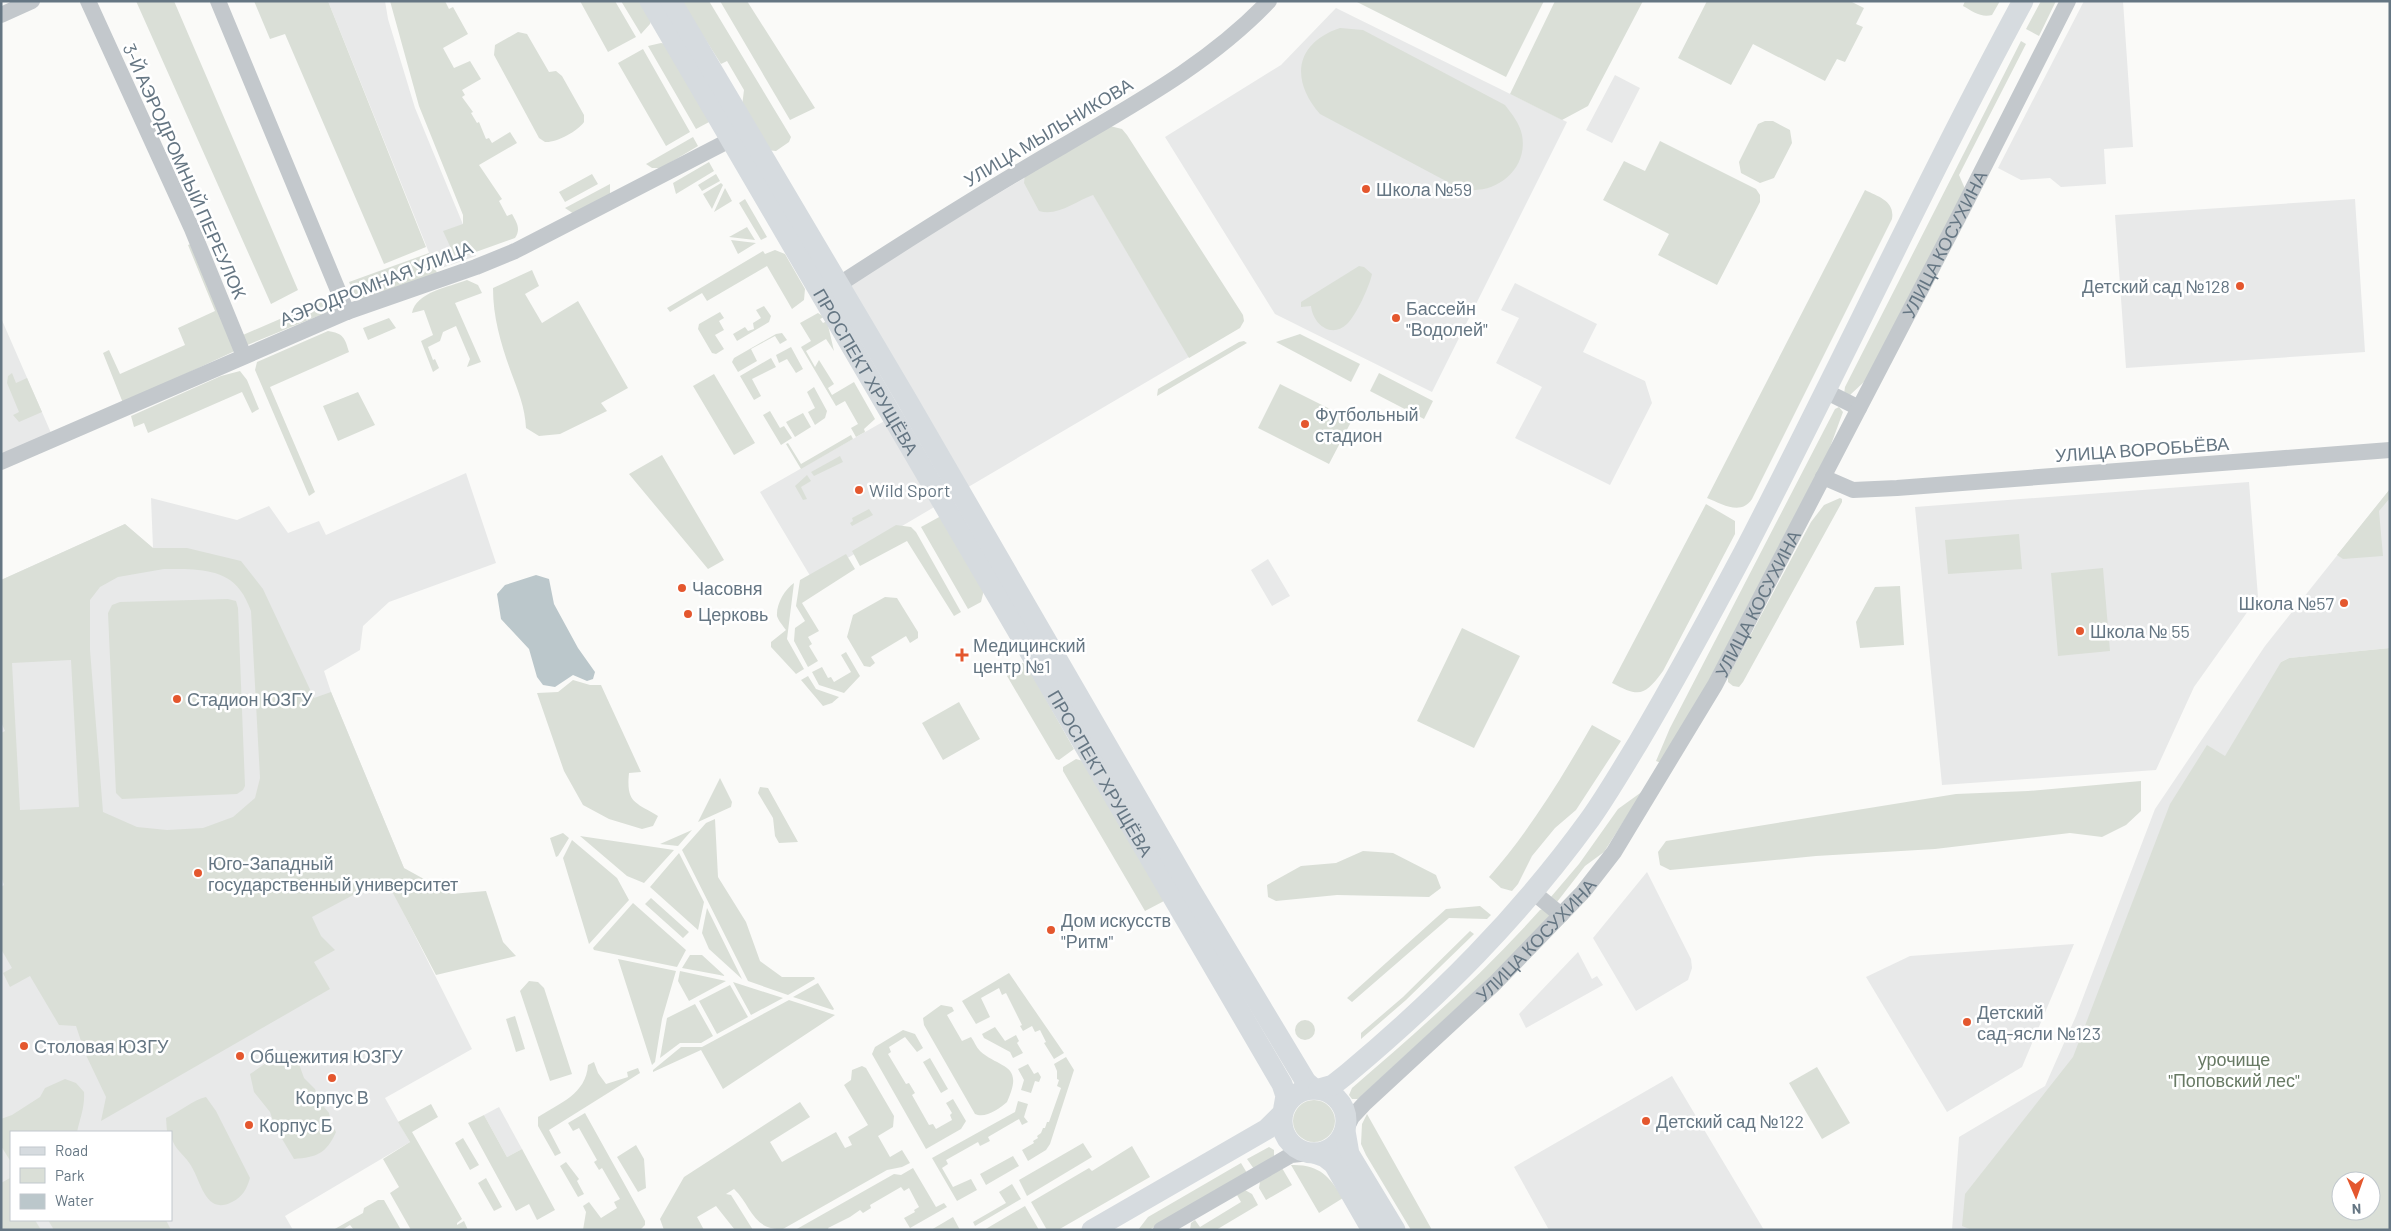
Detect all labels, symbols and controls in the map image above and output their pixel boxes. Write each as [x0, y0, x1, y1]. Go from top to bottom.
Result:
street label: 3-Й АЭРОДРОМНЫЙ ПЕРЕУЛОК [119, 40, 252, 302]
street label: УЛИЦА МЫЛЬНИКОВА [960, 73, 1136, 191]
street label: УЛИЦА КОСУХИНА [1897, 167, 1991, 321]
place label: Школа №59 [1376, 178, 1472, 200]
marker: Школа №59 [1360, 183, 1372, 195]
street label: АЭРОДРОМНАЯ УЛИЦА [276, 236, 476, 330]
place label: Детский сад №128 [2082, 275, 2230, 297]
marker: Детский сад №128 [2234, 280, 2246, 292]
street label: ПРОСПЕКТ ХРУЩЁВА [809, 284, 923, 459]
place label: Бассейн "Водолей" [1406, 297, 1488, 340]
marker: Бассейн "Водолей" [1390, 312, 1402, 324]
place label: Футбольный стадион [1315, 403, 1419, 446]
marker: Футбольный стадион [1299, 418, 1311, 430]
street label: УЛИЦА ВОРОБЬЁВА [2054, 432, 2230, 466]
place label: Wild Sport [869, 479, 950, 501]
marker: Wild Sport [853, 484, 865, 496]
street label: УЛИЦА КОСУХИНА [1710, 526, 1805, 681]
place label: Часовня [692, 577, 762, 599]
marker: Часовня [676, 582, 688, 594]
place label: Школа №57 [2239, 592, 2334, 614]
marker: Школа №57 [2338, 597, 2350, 609]
place label: Церковь [698, 603, 768, 625]
marker: Церковь [682, 608, 694, 620]
place label: Школа № 55 [2090, 620, 2190, 642]
marker: Школа № 55 [2074, 625, 2086, 637]
place label: Медицинский центр №1 [973, 634, 1086, 677]
marker: Медицинский центр №1 [955, 648, 969, 662]
street label: ПРОСПЕКТ ХРУЩЁВА [1043, 686, 1158, 860]
place label: Стадион ЮЗГУ [187, 688, 313, 710]
marker: Стадион ЮЗГУ [171, 693, 183, 705]
place label: Юго-Западный государственный университет [208, 852, 458, 895]
marker: Юго-Западный государственный университет [192, 867, 204, 879]
street label: УЛИЦА КОСУХИНА [1471, 874, 1600, 1006]
place label: Дом искусств "Ритм" [1061, 909, 1171, 952]
marker: Дом искусств "Ритм" [1045, 924, 1057, 936]
place label: Детский сад-ясли №123 [1977, 1001, 2101, 1044]
marker: Детский сад-ясли №123 [1961, 1016, 1973, 1028]
place label: Столовая ЮЗГУ [34, 1035, 169, 1057]
marker: Столовая ЮЗГУ [18, 1040, 30, 1052]
place label: Общежития ЮЗГУ [250, 1045, 403, 1067]
park label: урочище "Поповский лес" [2168, 1048, 2300, 1091]
marker: Общежития ЮЗГУ [234, 1050, 246, 1062]
marker: Корпус В [326, 1072, 338, 1084]
place label: Корпус В [295, 1086, 369, 1108]
place label: Детский сад №122 [1656, 1110, 1804, 1132]
place label: Корпус Б [259, 1114, 332, 1136]
marker: Детский сад №122 [1640, 1115, 1652, 1127]
marker: Корпус Б [243, 1119, 255, 1131]
legend [10, 1131, 172, 1221]
text: Road [55, 1141, 88, 1159]
text: Park [55, 1166, 85, 1184]
north arrow [2331, 1171, 2381, 1221]
text: Water [55, 1191, 94, 1209]
text: N [2352, 1201, 2361, 1218]

